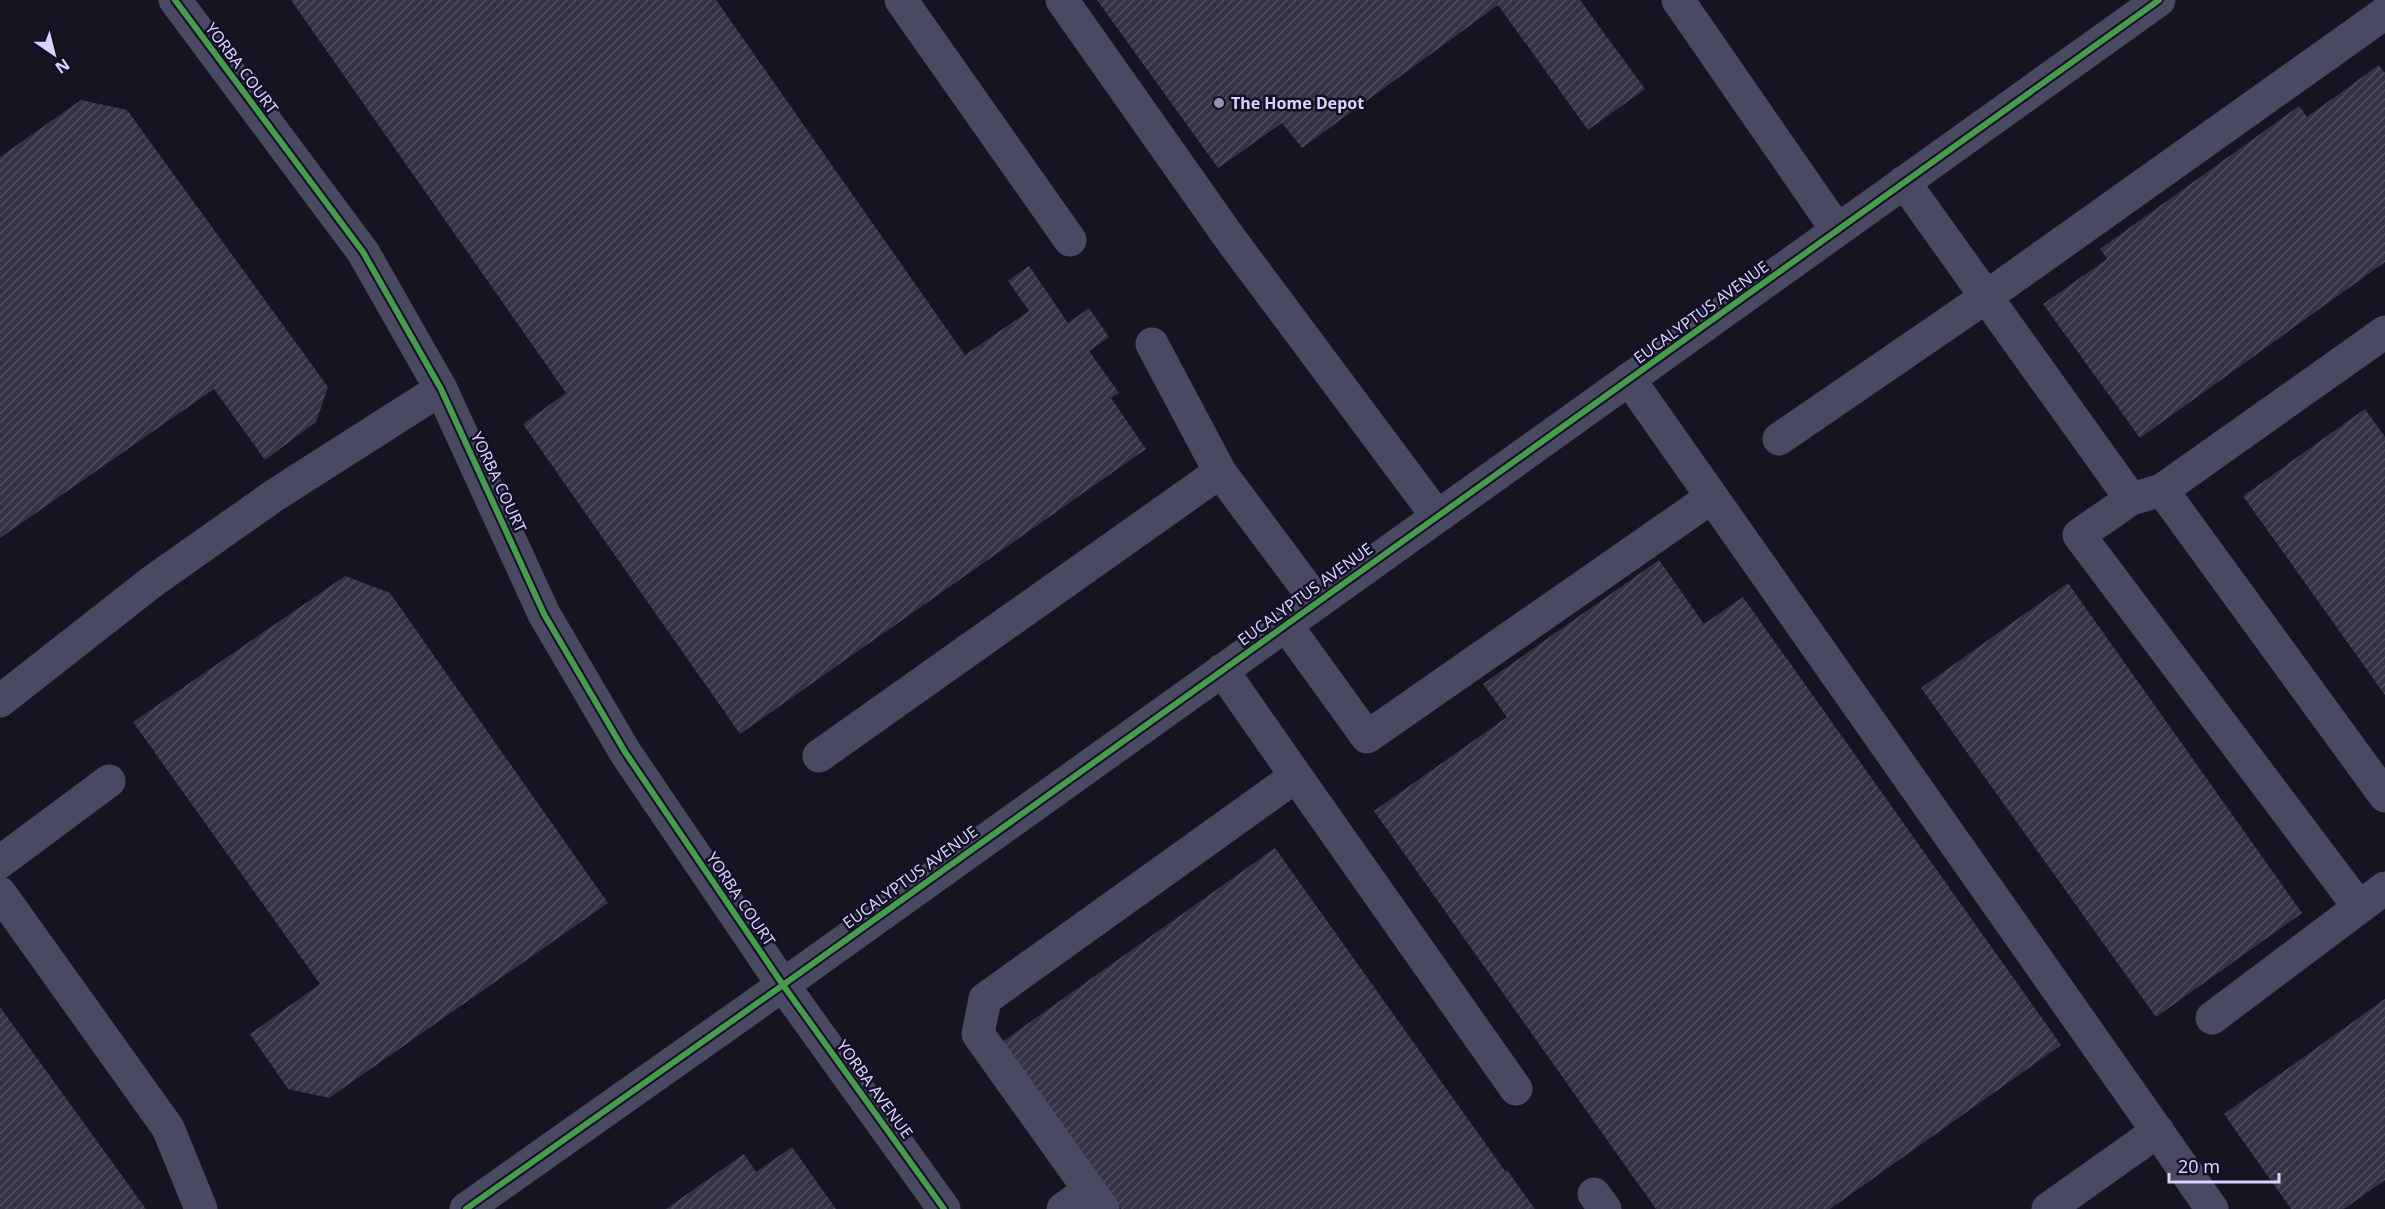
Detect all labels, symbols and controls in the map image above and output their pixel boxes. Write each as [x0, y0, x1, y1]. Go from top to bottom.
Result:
street label: YORBA COURT [200, 18, 284, 118]
north arrow [24, 24, 84, 84]
text: N [51, 54, 74, 79]
place label: The Home Depot [1231, 92, 1364, 114]
marker: The Home Depot [1212, 96, 1226, 110]
street label: EUCALYPTUS AVENUE [1629, 256, 1773, 368]
street label: YORBA COURT [466, 428, 532, 536]
street label: EUCALYPTUS AVENUE [1233, 538, 1377, 650]
street label: EUCALYPTUS AVENUE [838, 821, 982, 933]
street label: YORBA COURT [701, 848, 781, 950]
street label: YORBA AVENUE [832, 1035, 918, 1143]
scale bar [2169, 1146, 2278, 1184]
text: 20 m [2178, 1154, 2220, 1178]

